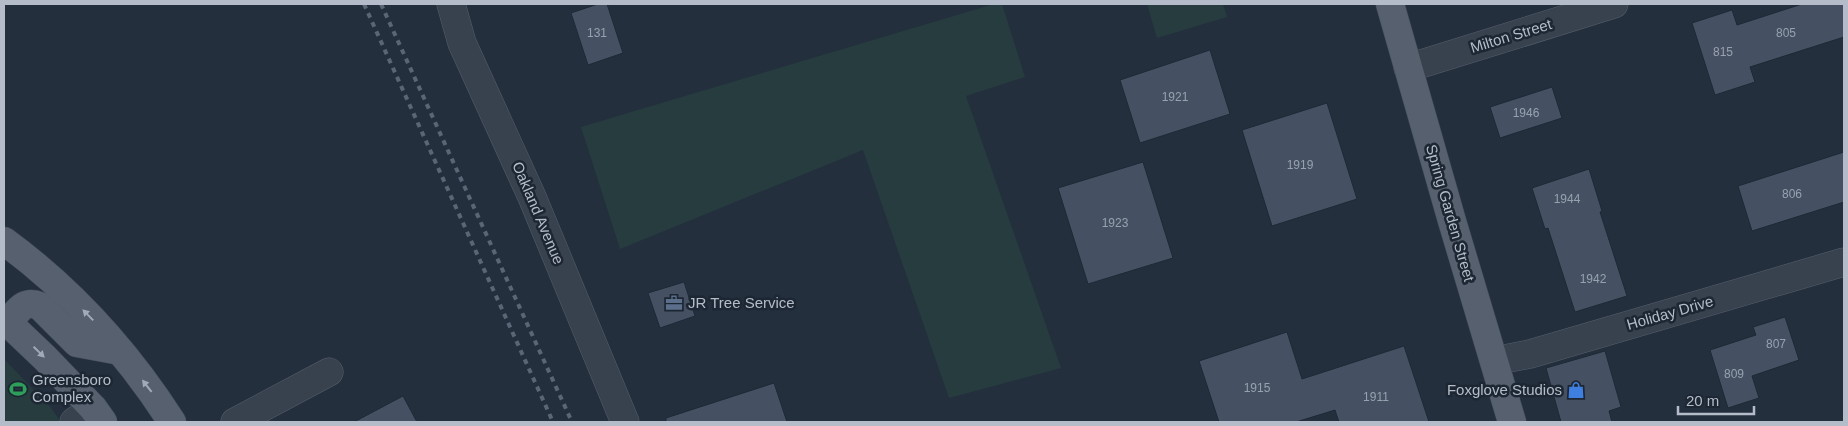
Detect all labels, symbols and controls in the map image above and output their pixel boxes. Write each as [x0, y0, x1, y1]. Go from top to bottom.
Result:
street label: Milton Street [1468, 15, 1554, 56]
house number: 131 [587, 26, 607, 40]
house number: 805 [1776, 26, 1796, 40]
house number: 815 [1713, 45, 1733, 59]
house number: 1921 [1162, 90, 1189, 104]
house number: 1946 [1513, 106, 1540, 120]
street label: Spring Garden Street [1423, 142, 1478, 284]
house number: 1919 [1287, 158, 1314, 172]
street label: Oakland Avenue [509, 159, 568, 267]
house number: 806 [1782, 187, 1802, 201]
house number: 1944 [1554, 192, 1581, 206]
house number: 1923 [1102, 216, 1129, 230]
house number: 1942 [1580, 272, 1607, 286]
street label: Holiday Drive [1625, 292, 1715, 333]
office icon: JR Tree Service [664, 293, 684, 313]
place label: JR Tree Service [688, 294, 795, 311]
one-way arrow [83, 309, 95, 321]
house number: 807 [1766, 337, 1786, 351]
one-way arrow [33, 346, 45, 358]
house number: 809 [1724, 367, 1744, 381]
place label: Greensboro Complex [32, 371, 111, 405]
sports icon: Greensboro Complex [8, 379, 28, 399]
one-way arrow [142, 380, 153, 393]
shop icon: Foxglove Studios [1566, 380, 1586, 400]
house number: 1915 [1244, 381, 1271, 395]
place label: Foxglove Studios [1447, 381, 1562, 398]
scale bar [1678, 384, 1754, 416]
house number: 1911 [1363, 390, 1389, 404]
text: 20 m [1686, 392, 1719, 409]

